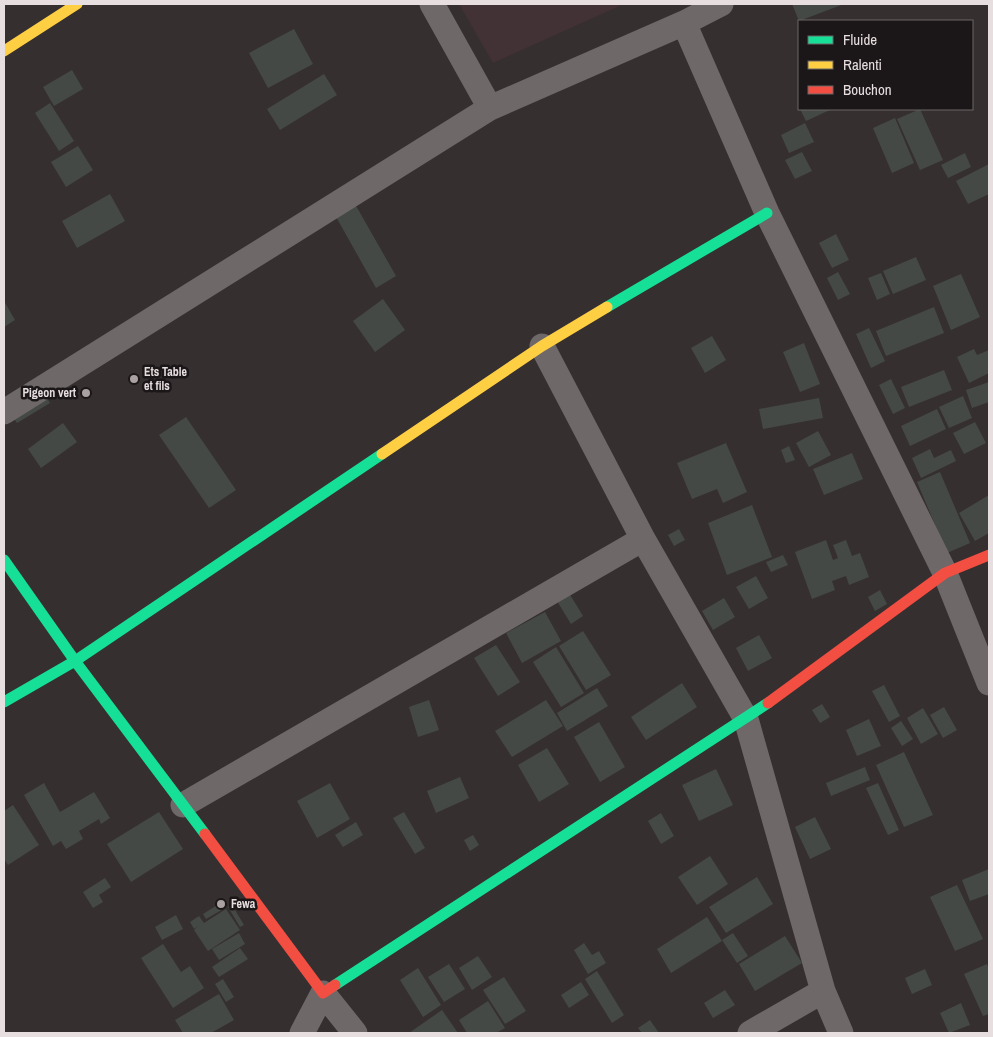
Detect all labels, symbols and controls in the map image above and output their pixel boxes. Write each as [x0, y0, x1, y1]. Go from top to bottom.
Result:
legend [798, 20, 973, 110]
text: Fluide [843, 29, 877, 50]
text: Ralenti [843, 54, 882, 75]
text: Bouchon [843, 79, 892, 100]
place label: Ets Table et fils [144, 364, 188, 394]
marker: Ets Table et fils [128, 373, 140, 385]
place label: Pigeon vert [22, 385, 77, 401]
marker: Pigeon vert [80, 387, 92, 399]
place label: Fewa [231, 896, 256, 912]
marker: Fewa [215, 898, 227, 910]

